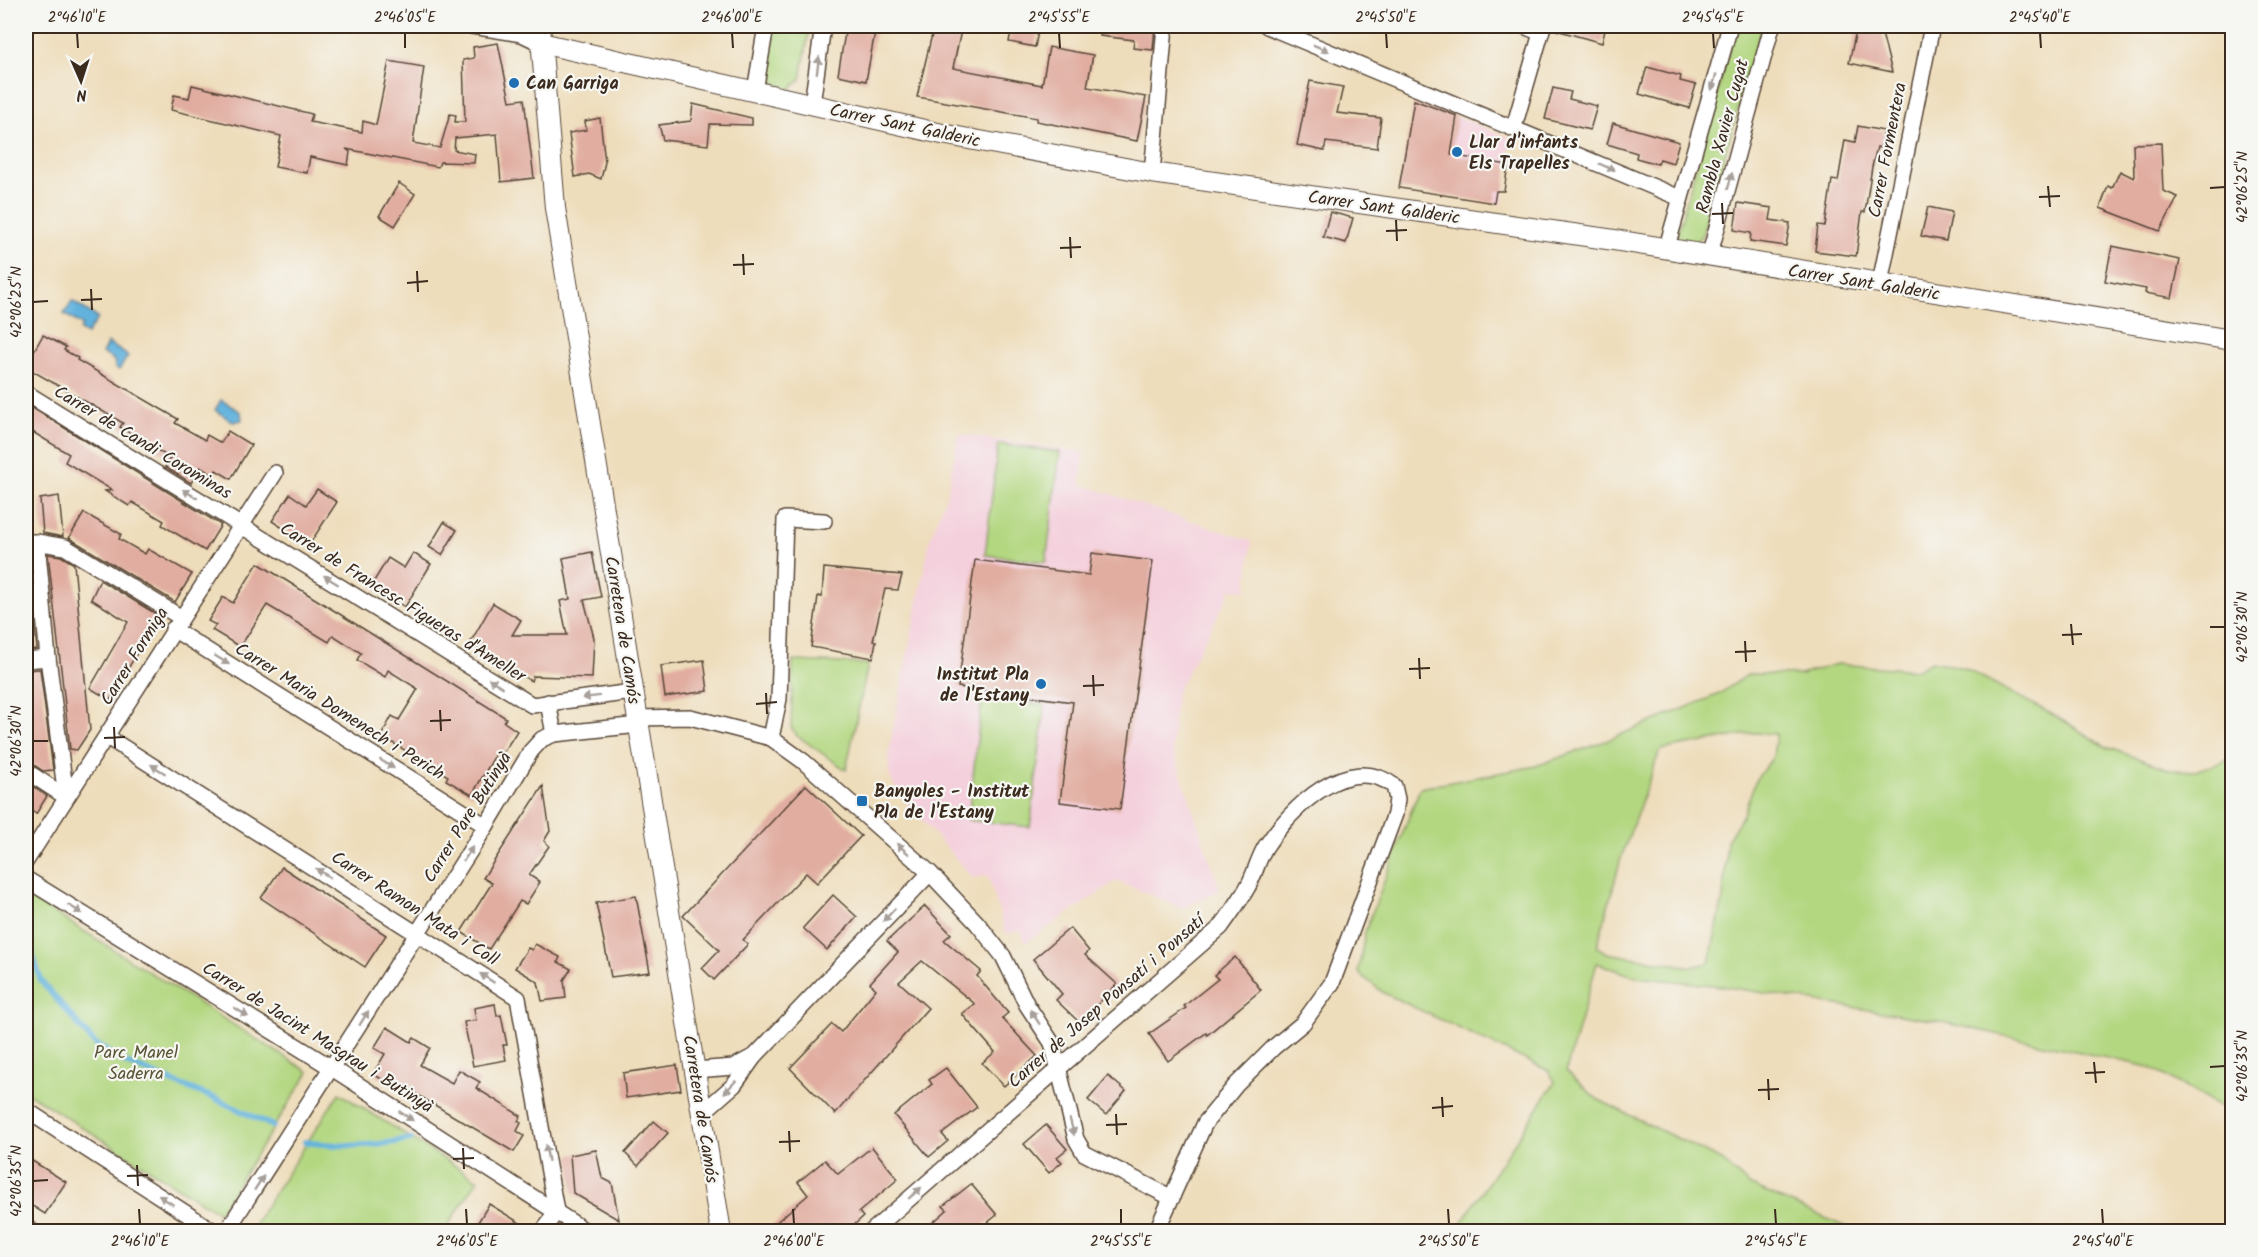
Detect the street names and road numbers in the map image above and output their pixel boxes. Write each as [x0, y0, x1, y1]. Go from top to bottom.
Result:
street label: Rambla Xavier Cugat [1689, 55, 1758, 217]
street label: Carrer Formentera [1861, 80, 1916, 221]
street label: Carrer Sant Galderic [827, 96, 983, 157]
street label: Carrer Sant Galderic [1306, 183, 1462, 234]
street label: Carrer Sant Galderic [1786, 257, 1942, 310]
street label: Carrer de Candi Corominas [48, 378, 237, 508]
street label: Carrer de Francesc Figueras d'Ameller [274, 515, 532, 692]
street label: Carretera de Camós [595, 554, 648, 707]
street label: Carrer Formiga [93, 602, 177, 712]
street label: Carrer Maria Domenech i Perich [228, 636, 450, 789]
street label: Carrer Pare Butinyà [416, 747, 520, 889]
street label: Carrer Ramon Mata i Coll [324, 844, 504, 975]
street label: Carrer de Josep Ponsatí i Ponsatí [1002, 906, 1214, 1096]
street label: Carrer de Jacint Masgrau i Butinyà [196, 955, 439, 1122]
street label: Carretera de Camós [673, 1033, 726, 1186]

